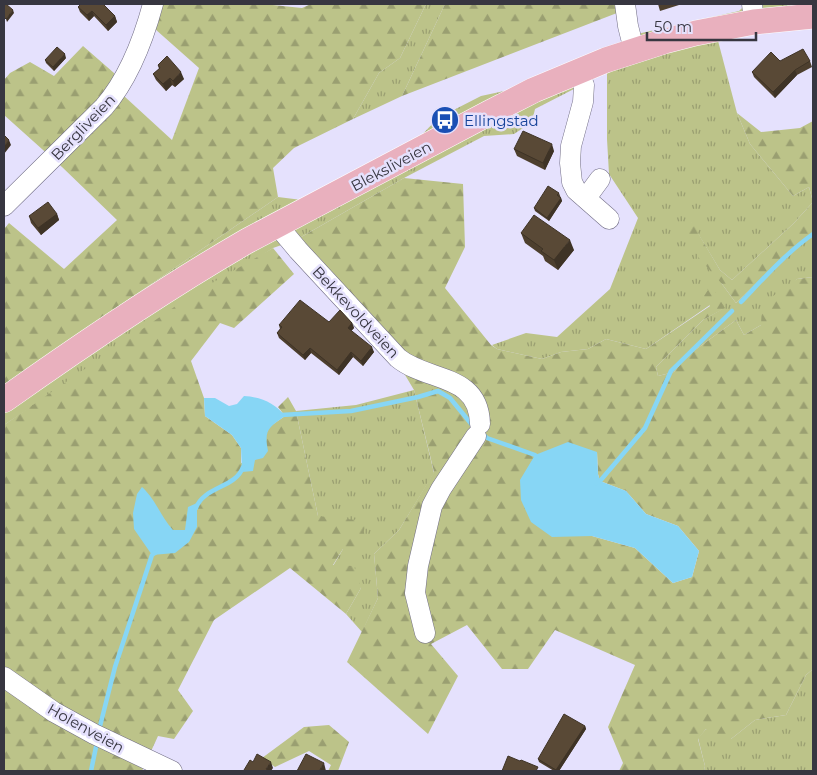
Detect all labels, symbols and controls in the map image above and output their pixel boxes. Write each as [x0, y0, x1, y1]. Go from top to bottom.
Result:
scale bar [647, 10, 756, 42]
text: 50 m [654, 17, 692, 36]
street label: Bergliveien [47, 90, 119, 164]
bus stop icon: Ellingstad [430, 105, 460, 135]
place label: Ellingstad [464, 111, 539, 130]
street label: Bleksliveien [347, 137, 435, 195]
street label: Bekkevoldveien [309, 262, 403, 362]
street label: Holenveien [44, 699, 128, 757]

